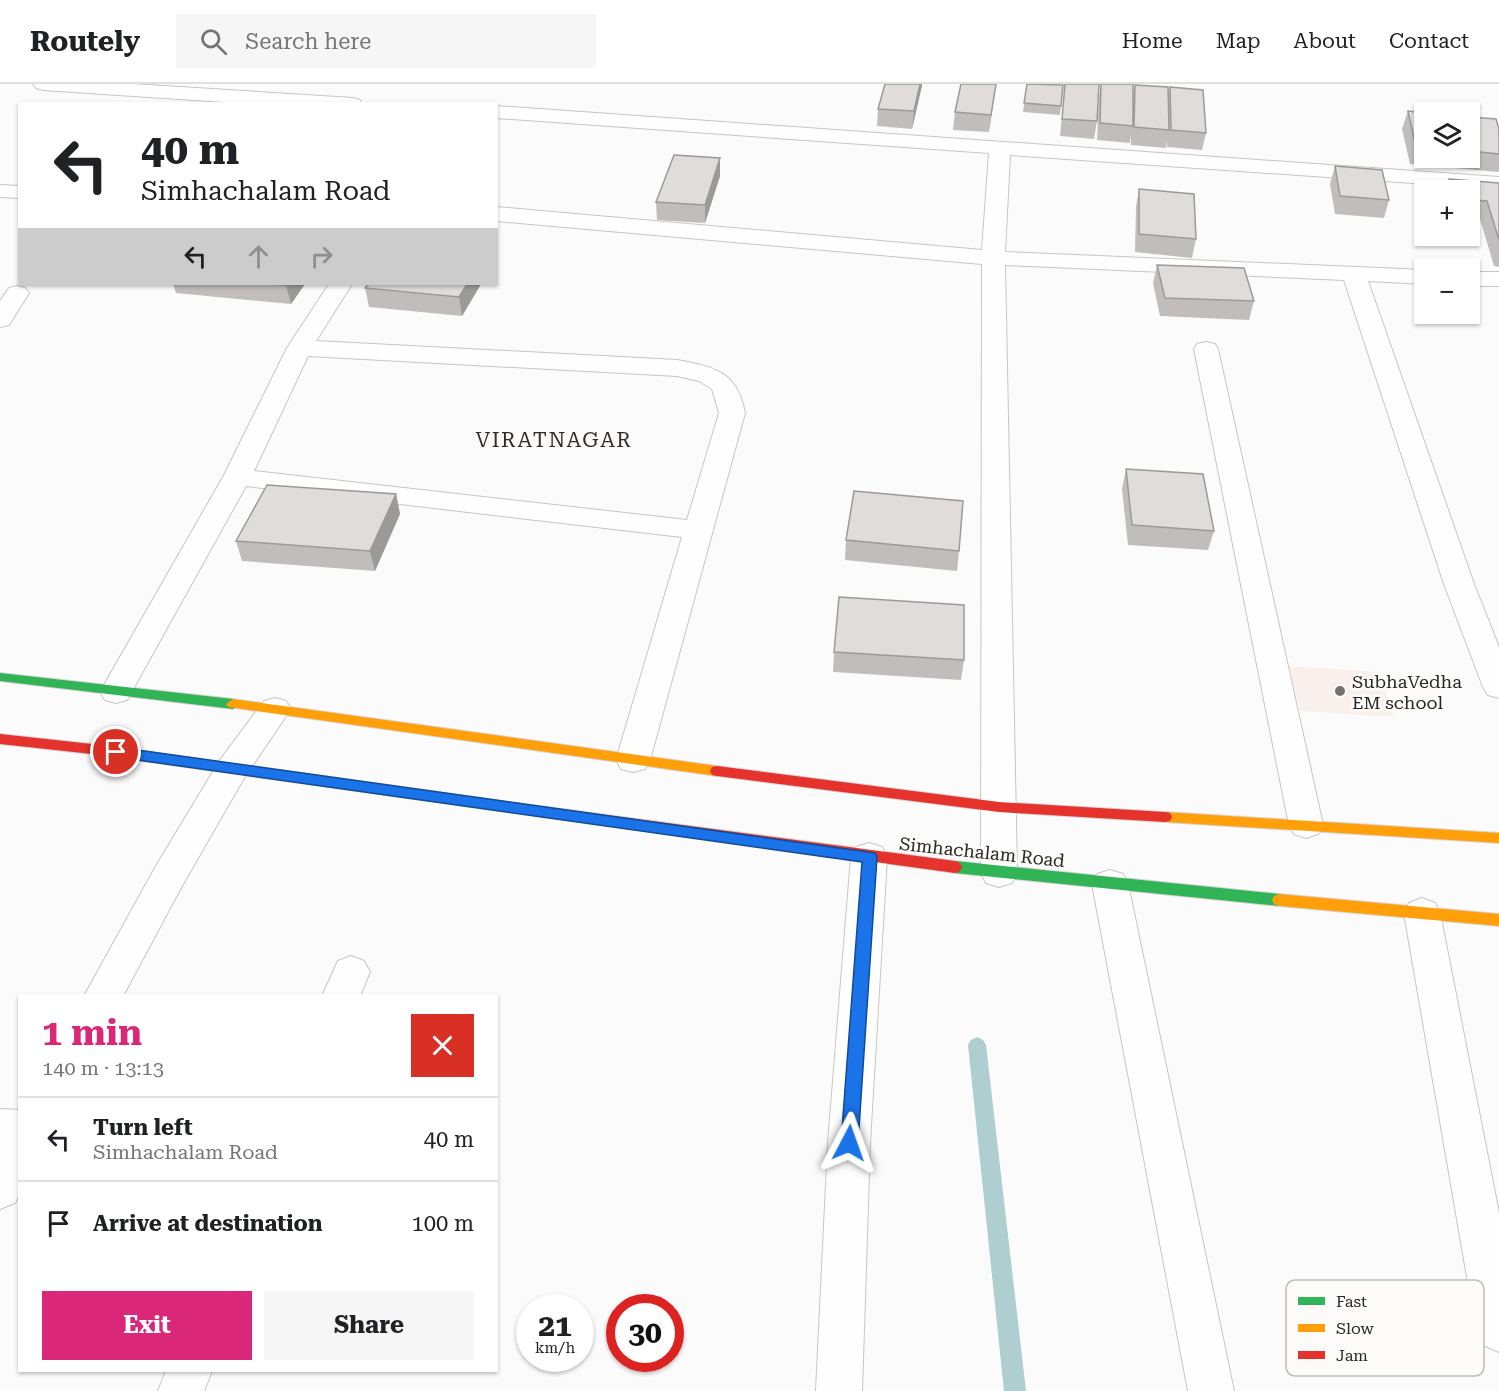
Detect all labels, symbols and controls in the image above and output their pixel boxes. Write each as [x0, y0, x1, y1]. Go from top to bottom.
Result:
search box [176, 14, 596, 68]
text: Routely [30, 25, 140, 58]
icon: search [197, 25, 230, 58]
text: Search here [245, 29, 371, 54]
text: Home [1122, 29, 1183, 53]
text: Map [1216, 29, 1261, 53]
text: About [1294, 29, 1356, 53]
text: Contact [1389, 29, 1469, 53]
map controls [1414, 102, 1480, 324]
button: layers [1414, 102, 1480, 168]
text: 40 m [141, 125, 239, 174]
icon: left [42, 126, 120, 204]
text: Simhachalam Road [141, 175, 390, 207]
button: + [1414, 180, 1480, 246]
icon: left [179, 240, 212, 273]
icon: ahead [242, 240, 275, 273]
icon: right [305, 240, 338, 273]
button: − [1414, 258, 1480, 324]
district label: VIRATNAGAR [476, 428, 632, 452]
place label: SubhaVedha EM school [1352, 671, 1462, 713]
marker: SubhaVedha EM school [1333, 684, 1347, 698]
pin [90, 726, 141, 777]
icon: arrive [99, 735, 132, 768]
street label: Simhachalam Road [898, 833, 1066, 871]
text: 1 min [42, 1012, 142, 1054]
button: close [411, 1014, 474, 1077]
text: 140 m · 13:13 [42, 1056, 164, 1080]
position arrow [817, 1111, 881, 1175]
text: Turn left [93, 1115, 193, 1140]
icon: left [42, 1123, 75, 1156]
text: 40 m [424, 1127, 474, 1152]
text: Simhachalam Road [93, 1140, 278, 1164]
icon: arrive [42, 1207, 75, 1240]
text: Arrive at destination [93, 1211, 322, 1236]
text: 100 m [411, 1211, 474, 1236]
legend [1286, 1280, 1484, 1376]
button: Exit [42, 1291, 252, 1360]
button: Share [264, 1291, 474, 1360]
text: Fast [1336, 1292, 1367, 1311]
speed limit sign: 30 [606, 1294, 684, 1372]
text: 21 [538, 1308, 572, 1343]
text: Slow [1336, 1319, 1374, 1338]
text: km/h [535, 1339, 575, 1357]
text: Jam [1336, 1346, 1368, 1365]

